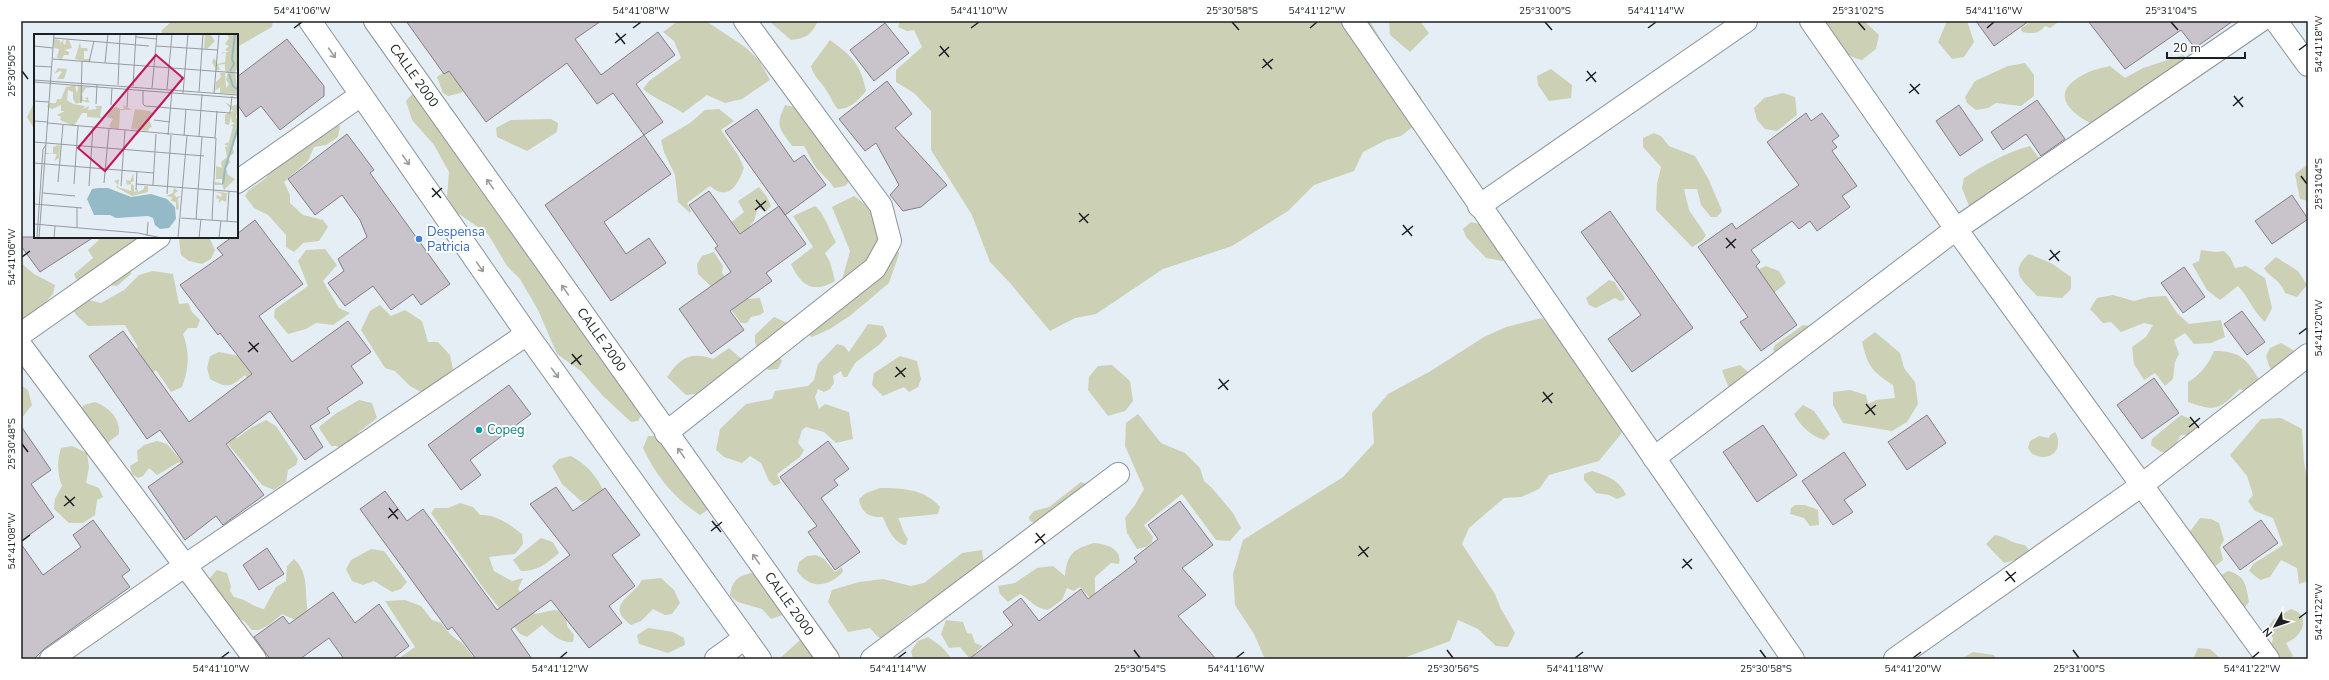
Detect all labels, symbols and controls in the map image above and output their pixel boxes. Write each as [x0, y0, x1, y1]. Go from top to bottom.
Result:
text: 54°41'06"W [274, 4, 330, 18]
text: 54°41'08"W [613, 4, 669, 18]
text: 54°41'10"W [951, 4, 1007, 18]
text: 25°30'58"S [1206, 4, 1258, 18]
text: 54°41'12"W [1289, 4, 1345, 18]
text: 25°31'00"S [1519, 4, 1571, 18]
text: 54°41'14"W [1628, 4, 1684, 18]
text: 25°31'02"S [1832, 4, 1884, 18]
text: 54°41'16"W [1966, 4, 2022, 18]
text: 25°31'04"S [2145, 4, 2197, 18]
text: 54°41'18"W [2312, 16, 2326, 72]
inset map [34, 34, 238, 238]
scale bar [2167, 34, 2245, 60]
street label: CALLE 2000 [385, 40, 443, 111]
text: 20 m [2173, 40, 2201, 56]
text: 25°30'50"S [5, 45, 19, 97]
one-way arrow [328, 47, 336, 58]
one-way arrow [402, 154, 410, 165]
text: 25°31'04"S [2312, 158, 2326, 210]
one-way arrow [486, 178, 494, 189]
place label: Despensa Patricia [427, 223, 485, 256]
text: 54°41'06"W [5, 229, 19, 285]
marker: Despensa Patricia [414, 234, 424, 244]
one-way arrow [476, 261, 484, 272]
one-way arrow [561, 284, 569, 295]
text: 54°41'20"W [2312, 300, 2326, 356]
street label: CALLE 2000 [573, 304, 630, 375]
one-way arrow [551, 367, 559, 378]
text: 25°30'48"S [5, 418, 19, 470]
place label: Copeg [487, 421, 525, 439]
marker: Copeg [474, 425, 484, 435]
one-way arrow [677, 448, 685, 459]
text: 54°41'08"W [5, 513, 19, 569]
one-way arrow [752, 554, 760, 565]
street label: CALLE 2000 [760, 568, 818, 640]
text: 54°41'22"W [2312, 584, 2326, 640]
north arrow [2255, 606, 2295, 646]
text: N [2259, 624, 2276, 640]
text: 54°41'10"W [193, 662, 249, 676]
text: 54°41'12"W [532, 662, 588, 676]
text: 54°41'14"W [870, 662, 926, 676]
text: 25°30'54"S [1114, 662, 1166, 676]
text: 54°41'16"W [1208, 662, 1264, 676]
text: 25°30'56"S [1427, 662, 1479, 676]
text: 54°41'18"W [1547, 662, 1603, 676]
text: 25°30'58"S [1740, 662, 1792, 676]
text: 54°41'20"W [1885, 662, 1941, 676]
text: 25°31'00"S [2053, 662, 2105, 676]
text: 54°41'22"W [2224, 662, 2280, 676]

